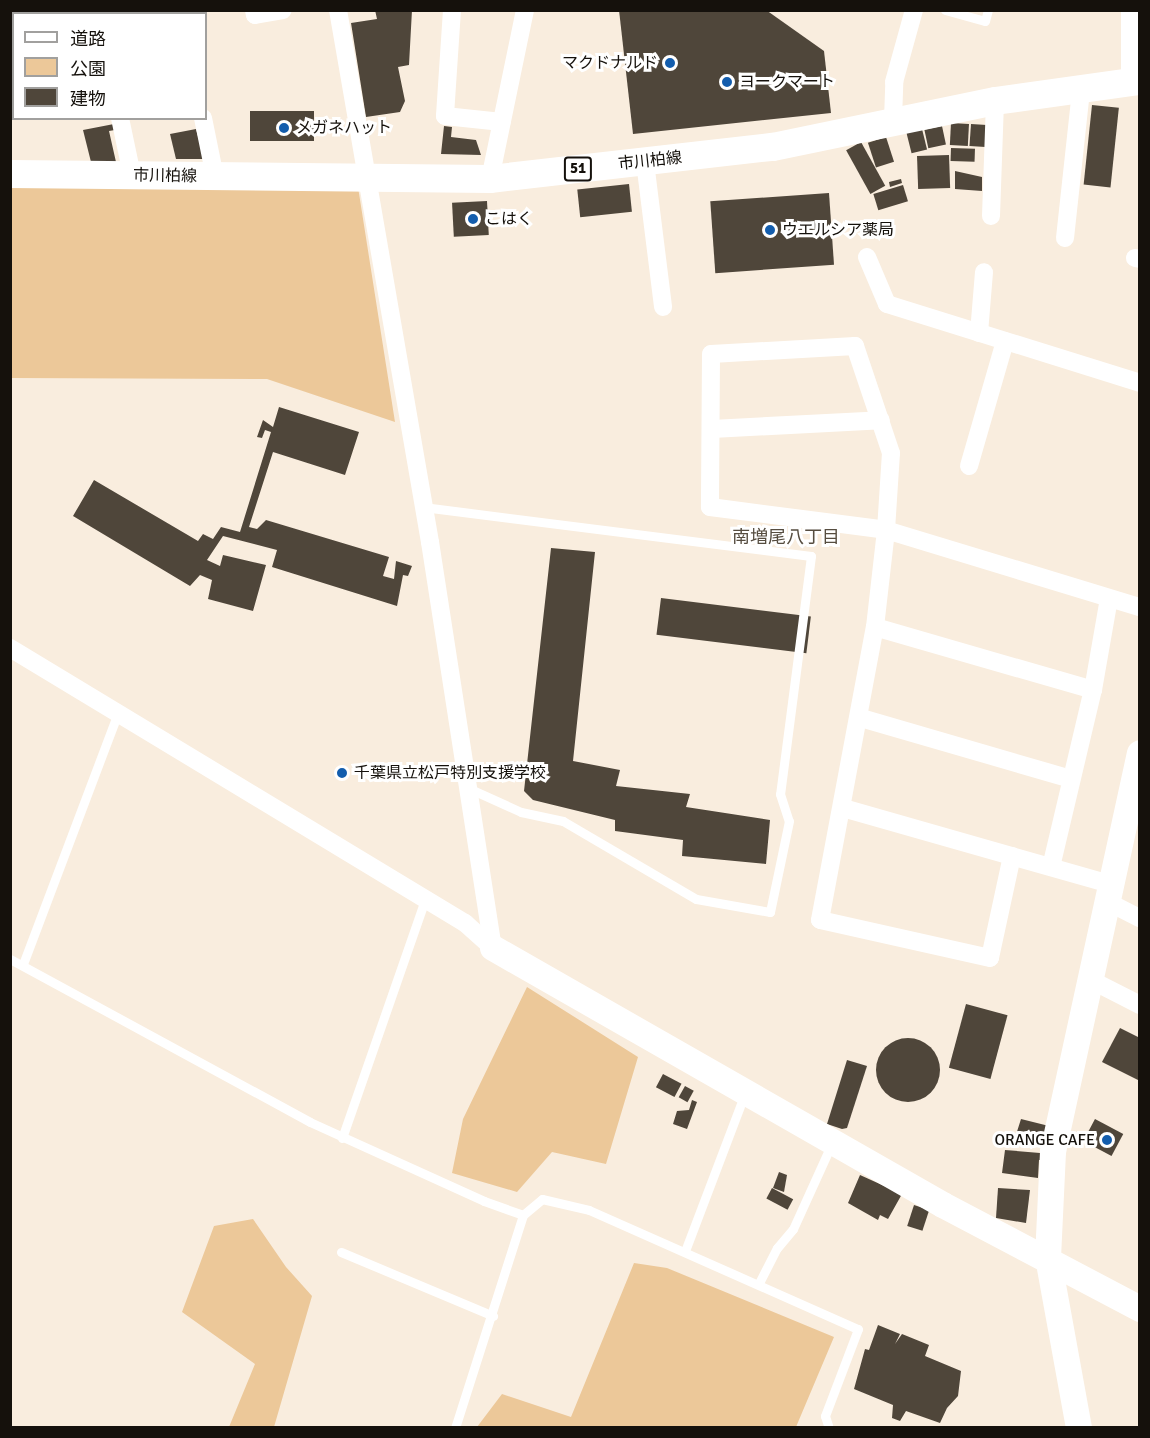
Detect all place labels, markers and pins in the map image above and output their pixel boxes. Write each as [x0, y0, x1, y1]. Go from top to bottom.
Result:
place label: マクドナルド [562, 53, 658, 73]
marker: マクドナルド [663, 56, 677, 70]
place label: ヨークマート [739, 72, 835, 92]
marker: ヨークマート [720, 75, 734, 89]
place label: メガネハット [296, 118, 392, 138]
marker: メガネハット [277, 121, 291, 135]
place label: こはく [485, 209, 533, 229]
marker: こはく [466, 212, 480, 226]
place label: ウエルシア薬局 [782, 220, 894, 240]
marker: ウエルシア薬局 [763, 223, 777, 237]
place label: 千葉県立松戸特別支援学校 [354, 763, 546, 783]
marker: 千葉県立松戸特別支援学校 [335, 766, 349, 780]
place label: ORANGE CAFE [995, 1130, 1095, 1150]
marker: ORANGE CAFE [1100, 1133, 1114, 1147]

